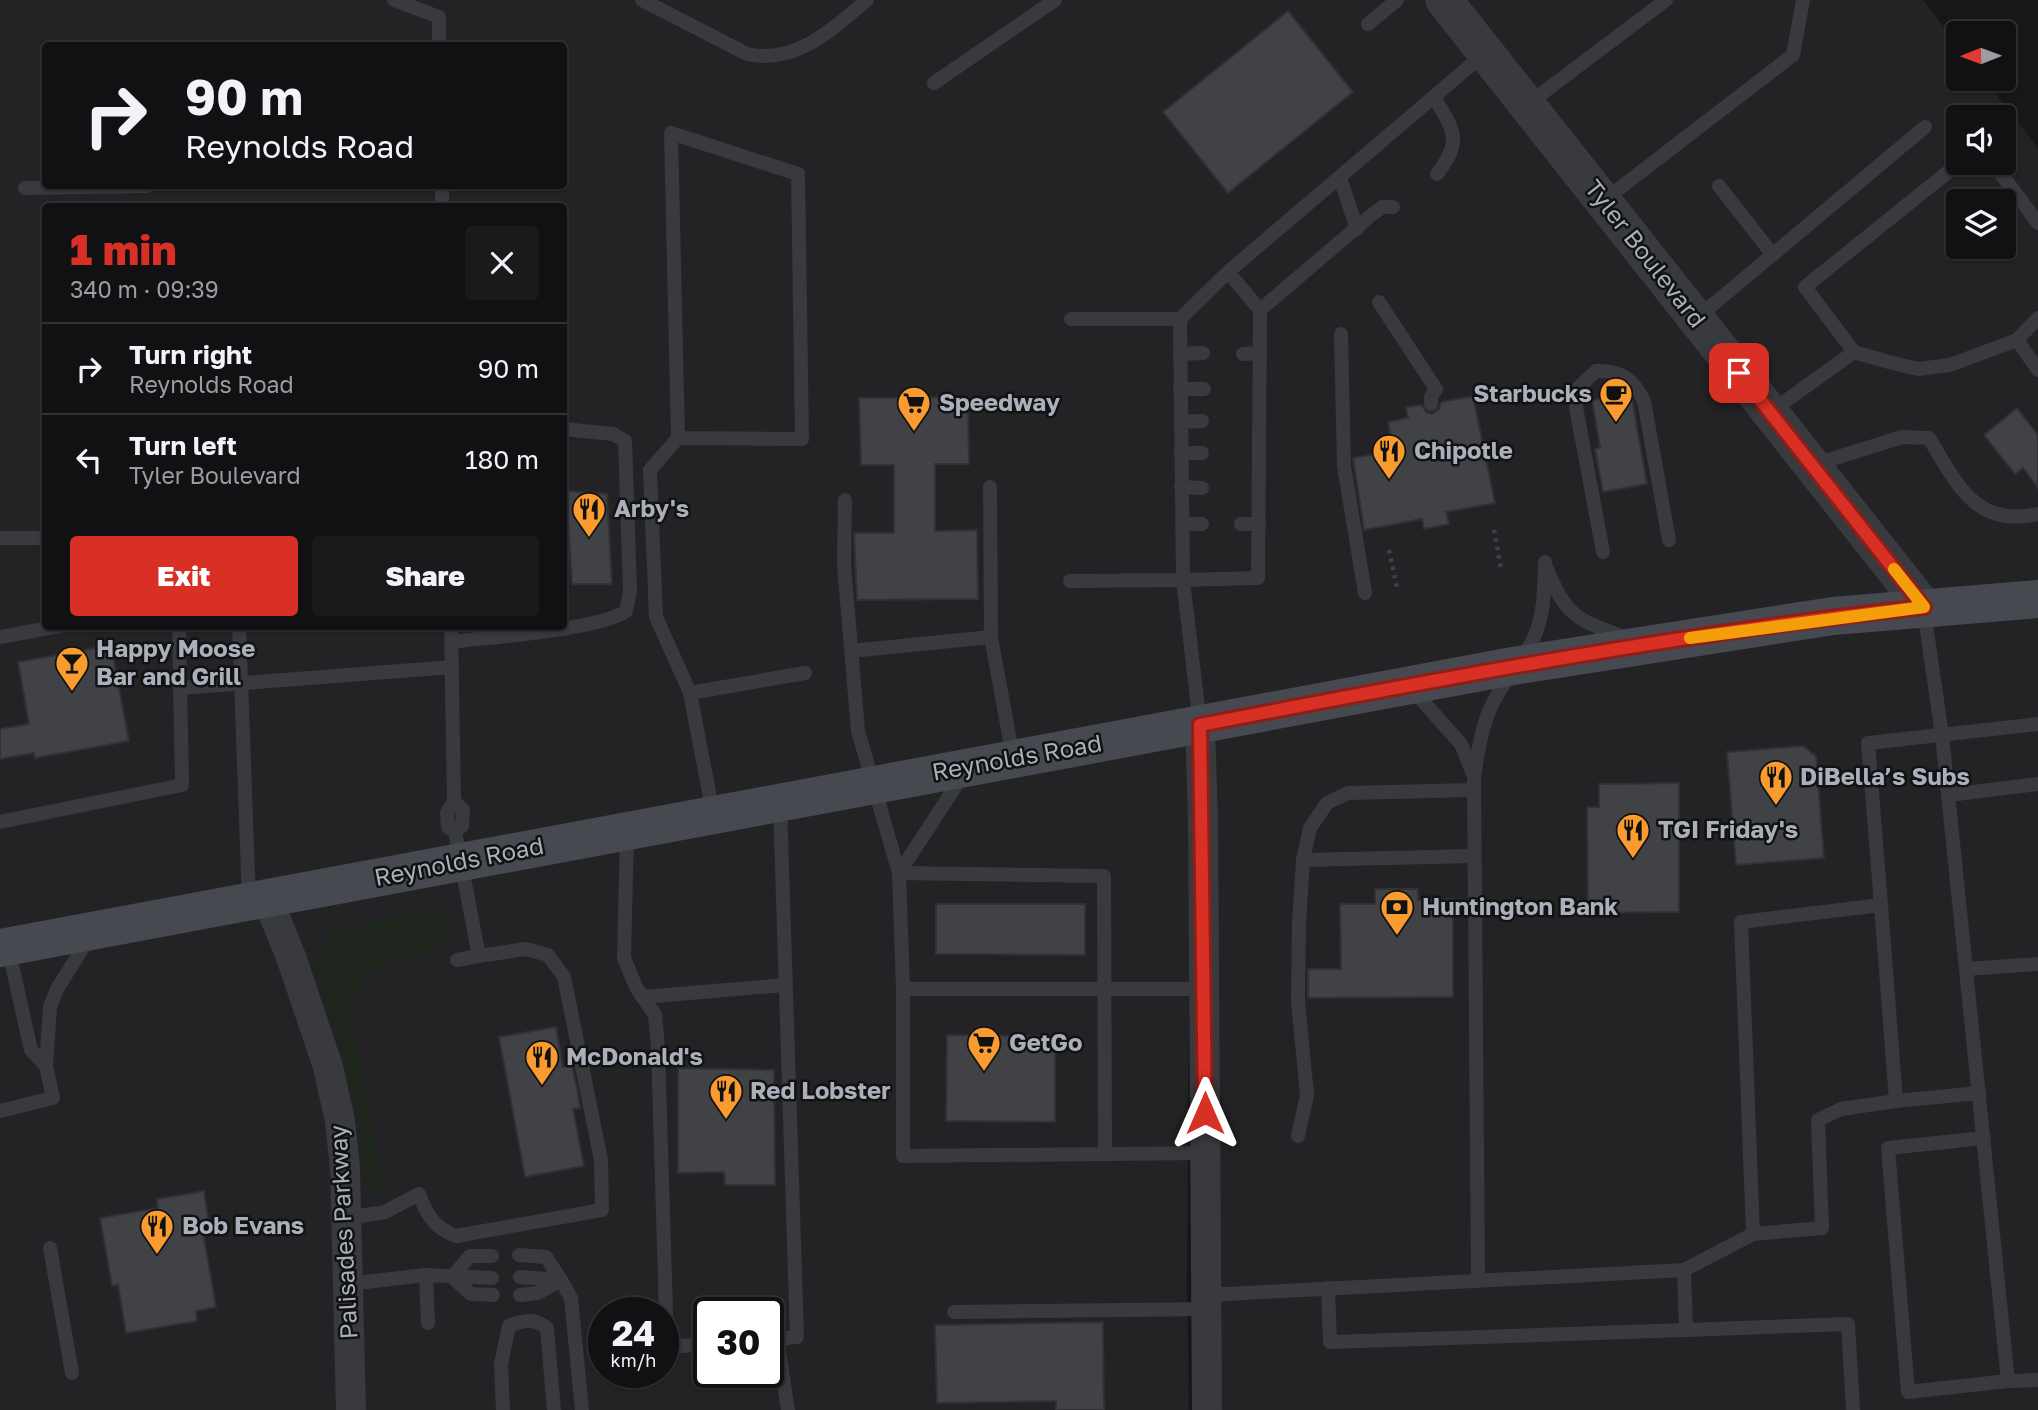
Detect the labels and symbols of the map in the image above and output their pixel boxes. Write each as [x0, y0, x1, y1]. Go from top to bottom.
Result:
north arrow [1946, 21, 2016, 91]
street label: Tyler Boulevard [1580, 174, 1713, 333]
pin [1709, 343, 1769, 403]
cafe icon: Starbucks [1597, 375, 1635, 424]
place label: Starbucks [1473, 378, 1592, 407]
supermarket icon: Speedway [895, 384, 933, 433]
place label: Speedway [939, 387, 1061, 416]
restaurant icon: Chipotle [1370, 432, 1408, 481]
place label: Chipotle [1414, 435, 1513, 464]
restaurant icon: Arby's [570, 490, 608, 539]
place label: Arby's [614, 493, 689, 522]
place label: Happy Moose Bar and Grill [96, 633, 255, 690]
bar icon: Happy Moose Bar and Grill [53, 644, 91, 693]
street label: Reynolds Road [930, 727, 1104, 786]
restaurant icon: DiBella’s Subs [1757, 758, 1795, 807]
place label: DiBella’s Subs [1800, 761, 1970, 790]
restaurant icon: TGI Friday's [1614, 811, 1652, 860]
place label: TGI Friday's [1658, 814, 1798, 843]
street label: Reynolds Road [372, 830, 546, 891]
bank icon: Huntington Bank [1378, 888, 1416, 937]
place label: Huntington Bank [1422, 891, 1618, 920]
supermarket icon: GetGo [965, 1024, 1003, 1073]
place label: GetGo [1009, 1027, 1082, 1056]
restaurant icon: McDonald's [523, 1038, 561, 1087]
place label: McDonald's [566, 1041, 703, 1070]
restaurant icon: Red Lobster [707, 1072, 745, 1121]
place label: Red Lobster [750, 1075, 891, 1104]
position arrow [1168, 1076, 1242, 1150]
street label: Palisades Parkway [322, 1124, 363, 1340]
restaurant icon: Bob Evans [138, 1207, 176, 1256]
place label: Bob Evans [182, 1210, 304, 1239]
speed limit sign: 30 [693, 1297, 784, 1388]

